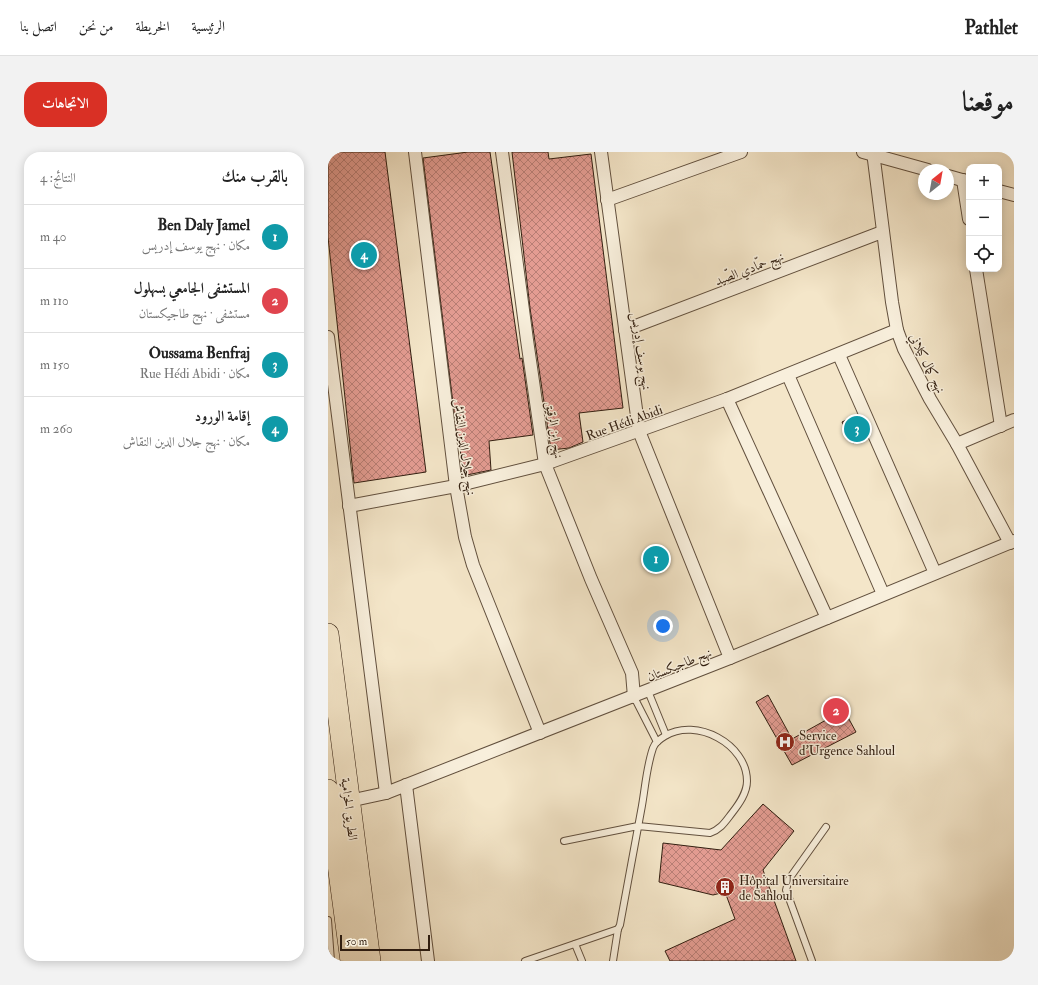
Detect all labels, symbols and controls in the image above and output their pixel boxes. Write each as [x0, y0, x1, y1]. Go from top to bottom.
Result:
text: Pathlet [965, 16, 1018, 40]
text: اتصل بنا [20, 18, 57, 35]
text: من نحن [79, 18, 113, 35]
text: الخريطة [135, 18, 169, 35]
text: الرئيسية [191, 18, 225, 35]
button: الاتجاهات [24, 82, 107, 127]
text: موقعنا [962, 85, 1014, 120]
north arrow [918, 164, 954, 200]
map controls [966, 164, 1002, 272]
button: + [966, 164, 1002, 200]
text: بالقرب منك [222, 166, 288, 187]
text: النتائج: 4 [40, 170, 76, 186]
button: − [966, 200, 1002, 236]
text: Ben Daly Jamel [157, 216, 250, 235]
text: 40 m [40, 229, 67, 245]
text: 1 [273, 229, 277, 245]
button: locate [966, 236, 1002, 272]
text: مكان · نهج يوسف إدريس [142, 238, 250, 254]
pin: 4 [351, 240, 377, 270]
street label: نهج حمّادي الصّيد [712, 247, 787, 292]
text: المستشفى الجامعي بسهلول [133, 279, 250, 298]
text: 110 m [40, 293, 69, 309]
text: 2 [272, 293, 278, 309]
text: مستشفى · نهج طاجيكستان [139, 306, 250, 322]
street label: نهج يوسف إدريس [625, 311, 654, 391]
street label: نهج كمال كيلاني [903, 331, 948, 397]
text: Oussama Benfraj [149, 344, 250, 363]
text: 150 m [40, 357, 70, 373]
text: 3 [273, 357, 278, 373]
text: مكان · Rue Hédi Abidi [140, 366, 250, 382]
street label: نهج جلال الدين النقاش [446, 398, 479, 497]
street label: نهج ابن الرقيق [539, 400, 566, 460]
street label: Rue Hédi Abidi [584, 401, 665, 444]
text: إقامة الورود [194, 407, 250, 426]
pin: 3 [844, 414, 870, 444]
text: 260 m [40, 421, 73, 437]
text: 4 [272, 421, 279, 437]
text: مكان · نهج جلال الدين النقاش [123, 434, 250, 450]
pin: 1 [643, 544, 669, 574]
your location [653, 616, 673, 636]
street label: نهج طاجيكستان [645, 645, 715, 688]
pin: 2 [823, 696, 849, 726]
place label: Service d'Urgence Sahloul [799, 728, 896, 759]
hospital icon: Service d'Urgence Sahloul [774, 731, 796, 753]
street label: الطريق الحزامية [337, 777, 361, 841]
place label: Hôpital Universitaire de Sahloul [739, 873, 849, 904]
building icon: Hôpital Universitaire de Sahloul [714, 876, 736, 898]
scale bar [340, 933, 430, 952]
text: 50 m [346, 935, 367, 948]

